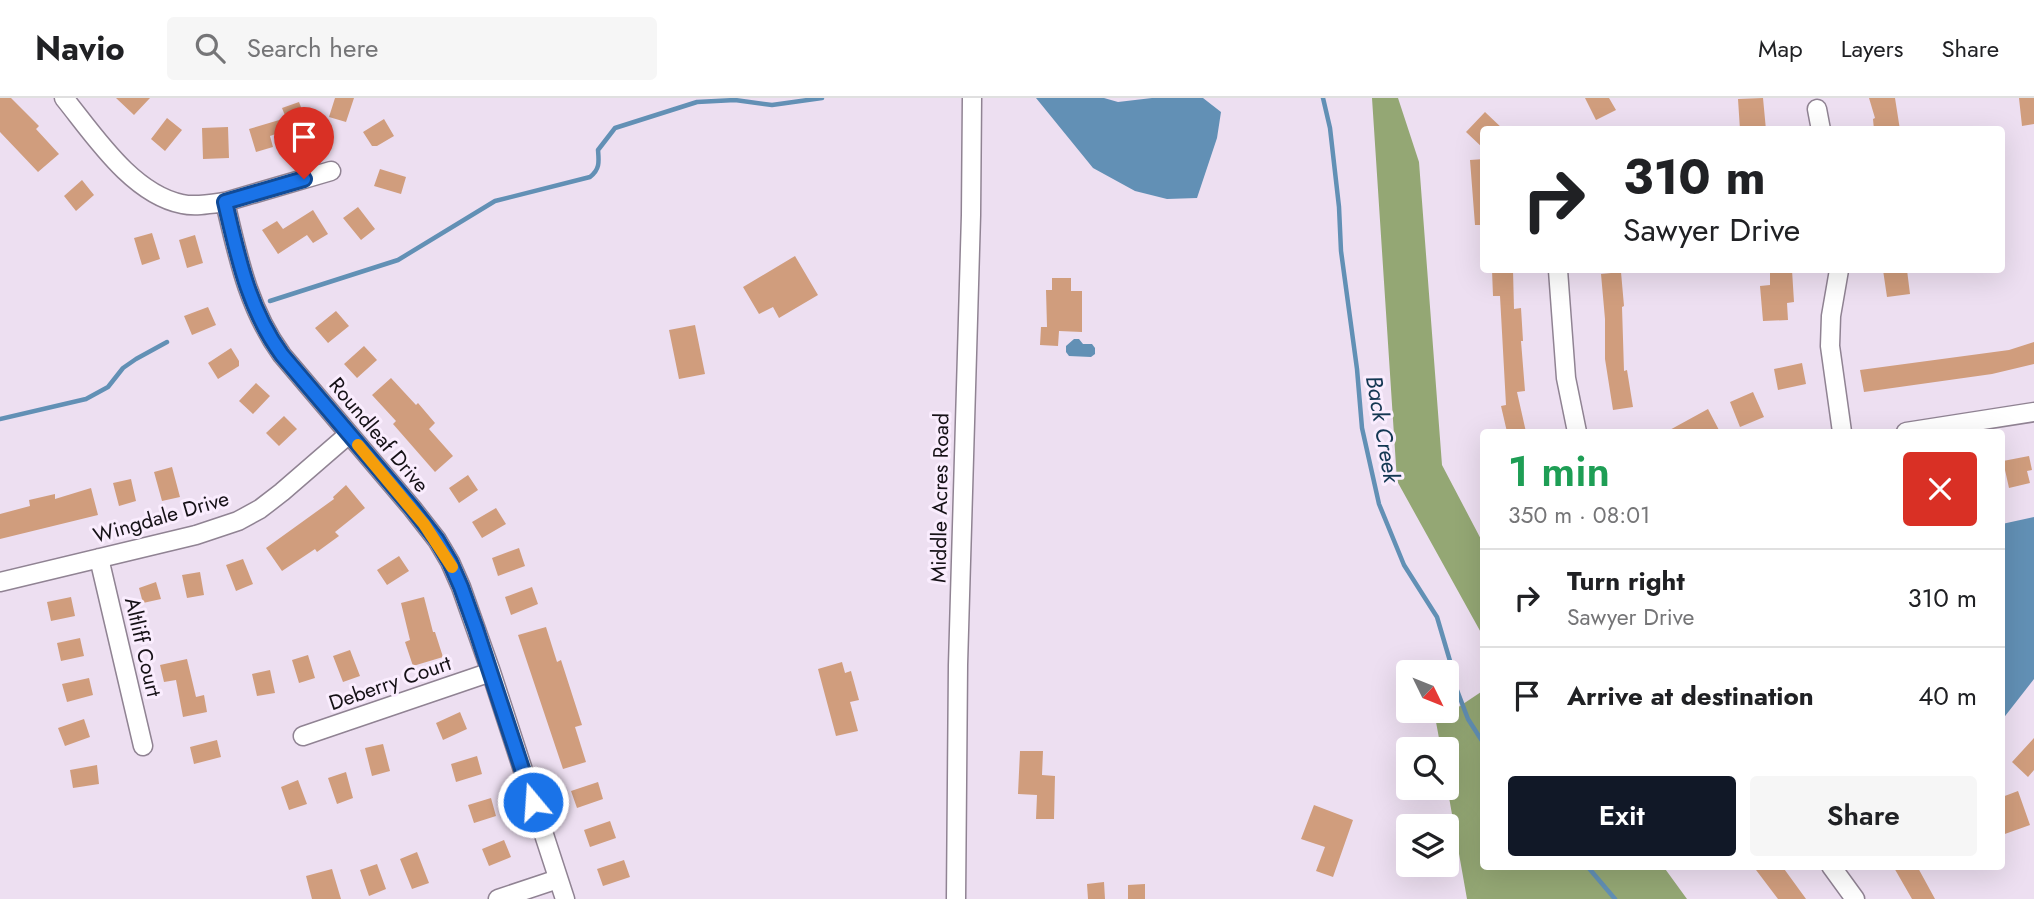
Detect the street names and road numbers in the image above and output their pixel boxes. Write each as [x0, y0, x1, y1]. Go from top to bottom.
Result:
street label: Roundleaf Drive [322, 371, 436, 499]
street label: Middle Acres Road [924, 413, 956, 583]
street label: Wingdale Drive [90, 483, 233, 551]
street label: Altliff Court [117, 594, 169, 700]
street label: Deberry Court [325, 648, 455, 718]

